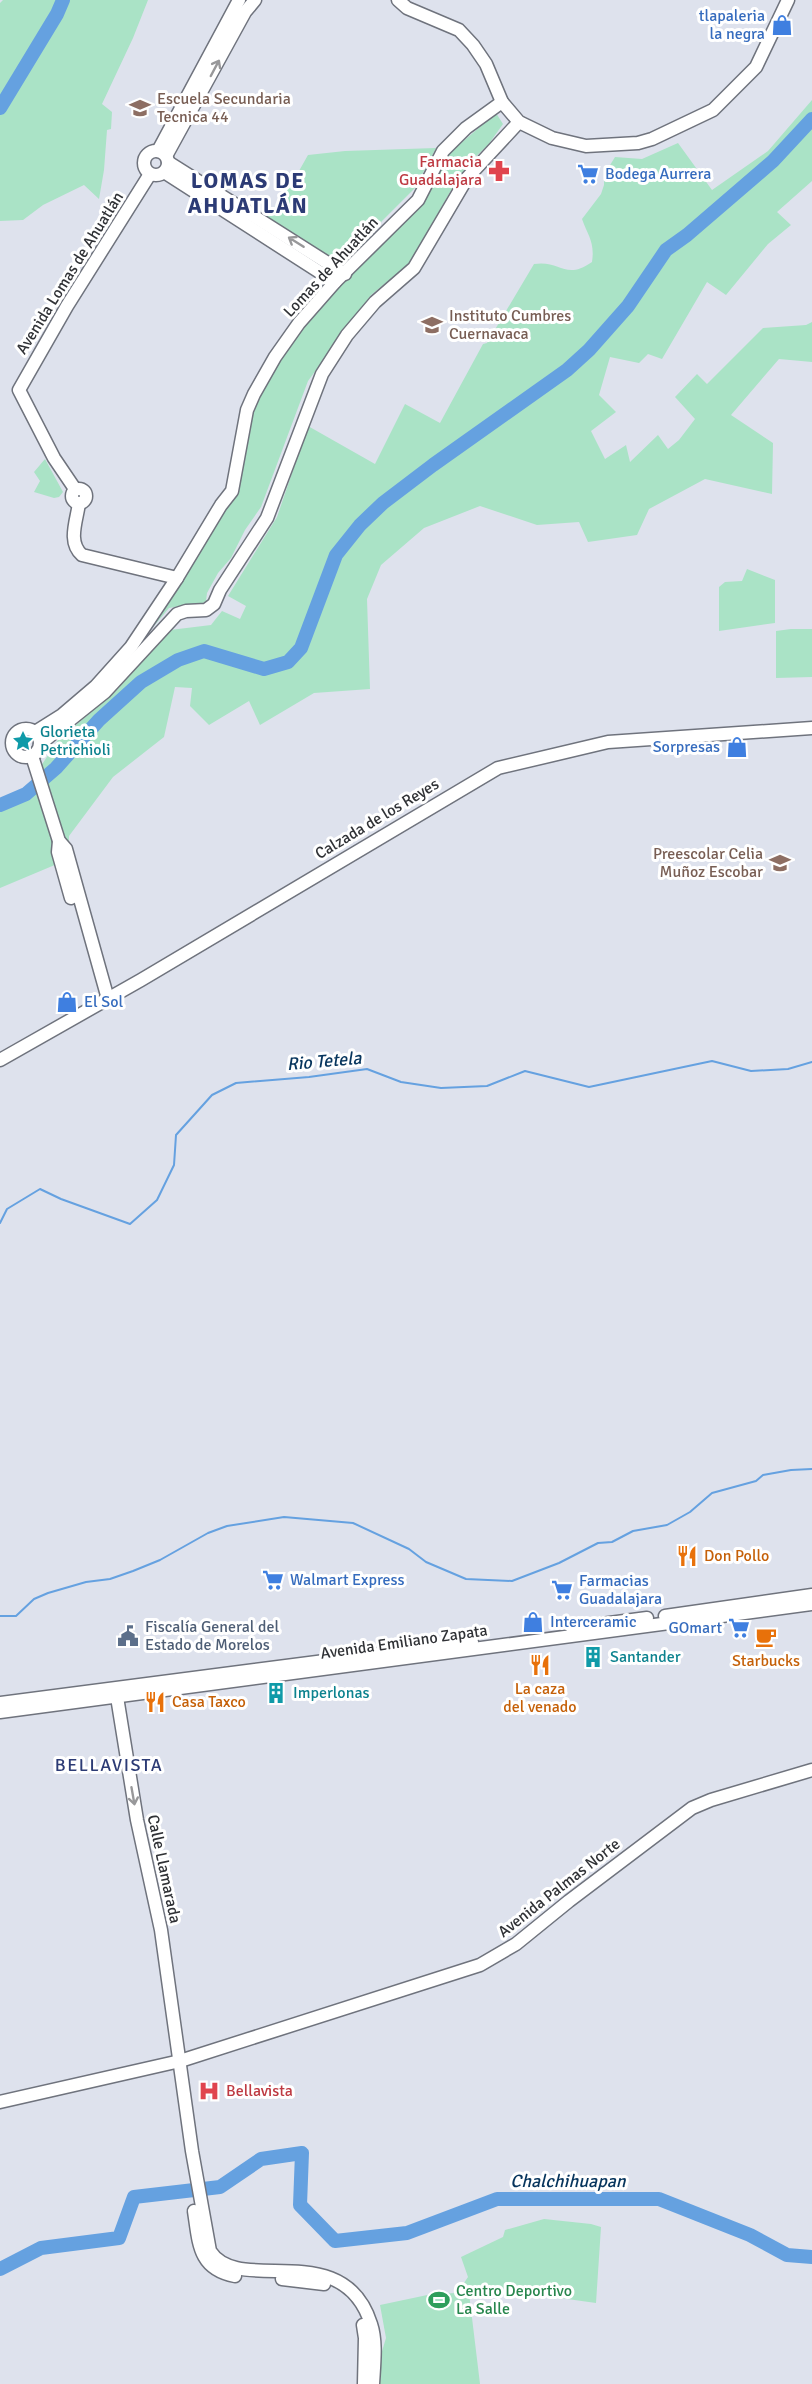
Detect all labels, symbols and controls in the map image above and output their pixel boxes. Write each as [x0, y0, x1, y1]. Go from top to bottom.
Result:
place label: tlapaleria la negra [699, 6, 765, 44]
shop icon: tlapaleria la negra [770, 13, 794, 37]
one-way arrow [209, 60, 221, 77]
place label: Escuela Secundaria Tecnica 44 [157, 89, 291, 127]
school or university icon: Escuela Secundaria Tecnica 44 [128, 96, 152, 120]
place label: Farmacia Guadalajara [399, 152, 482, 190]
pharmacy icon: Farmacia Guadalajara [487, 159, 511, 183]
supermarket icon: Bodega Aurrera [576, 162, 600, 186]
place label: Bodega Aurrera [605, 164, 711, 184]
district label: LOMAS DE AHUATLÁN [188, 167, 308, 219]
street label: Avenida Lomas de Ahuatlán [12, 188, 128, 358]
street label: Lomas de Ahuatlán [279, 213, 383, 321]
one-way arrow [287, 236, 304, 249]
place label: Instituto Cumbres Cuernavaca [449, 306, 571, 344]
school or university icon: Instituto Cumbres Cuernavaca [420, 313, 444, 337]
place label: Glorieta Petrichioli [40, 722, 111, 760]
place icon: Glorieta Petrichioli [11, 729, 35, 753]
shop icon: Sorpresas [725, 735, 749, 759]
place label: Sorpresas [653, 737, 720, 757]
street label: Calzada de los Reyes [311, 774, 443, 864]
place label: Preescolar Celia Muñoz Escobar [653, 844, 763, 882]
school or university icon: Preescolar Celia Muñoz Escobar [768, 851, 792, 875]
shop icon: El Sol [55, 990, 79, 1014]
place label: El Sol [84, 992, 123, 1012]
water label: Rio Tetela [286, 1047, 363, 1075]
restaurant icon: Don Pollo [675, 1544, 699, 1568]
place label: Don Pollo [704, 1546, 769, 1566]
supermarket icon: Walmart Express [261, 1568, 285, 1592]
place label: Walmart Express [290, 1570, 405, 1590]
place label: Farmacias Guadalajara [579, 1571, 662, 1609]
supermarket icon: Farmacias Guadalajara [550, 1578, 574, 1602]
shop icon: Interceramic [521, 1610, 545, 1634]
place label: Interceramic [550, 1612, 636, 1632]
supermarket icon: GOmart [727, 1616, 751, 1640]
place label: Fiscalía General del Estado de Morelos [145, 1617, 280, 1655]
place label: GOmart [669, 1618, 722, 1638]
street label: Avenida Emiliano Zapata [319, 1620, 489, 1664]
public building icon: Fiscalía General del Estado de Morelos [116, 1624, 140, 1648]
cafe icon: Starbucks [754, 1625, 778, 1649]
building icon: Santander [581, 1645, 605, 1669]
place label: Santander [610, 1647, 681, 1667]
place label: Starbucks [732, 1651, 800, 1671]
restaurant icon: La caza del venado [528, 1653, 552, 1677]
place label: La caza del venado [503, 1679, 577, 1717]
building icon: Imperlonas [264, 1681, 288, 1705]
place label: Imperlonas [293, 1683, 370, 1703]
restaurant icon: Casa Taxco [143, 1690, 167, 1714]
place label: Casa Taxco [172, 1692, 246, 1712]
district label: BELLAVISTA [55, 1754, 163, 1776]
one-way arrow [127, 1786, 138, 1805]
street label: Calle Llamarada [143, 1813, 185, 1925]
street label: Avenida Palmas Norte [494, 1834, 624, 1942]
hospital icon: Bellavista [197, 2079, 221, 2103]
place label: Bellavista [226, 2081, 293, 2101]
water label: Chalchihuapan [510, 2170, 627, 2192]
place label: Centro Deportivo La Salle [456, 2281, 572, 2319]
sports icon: Centro Deportivo La Salle [427, 2288, 451, 2312]

